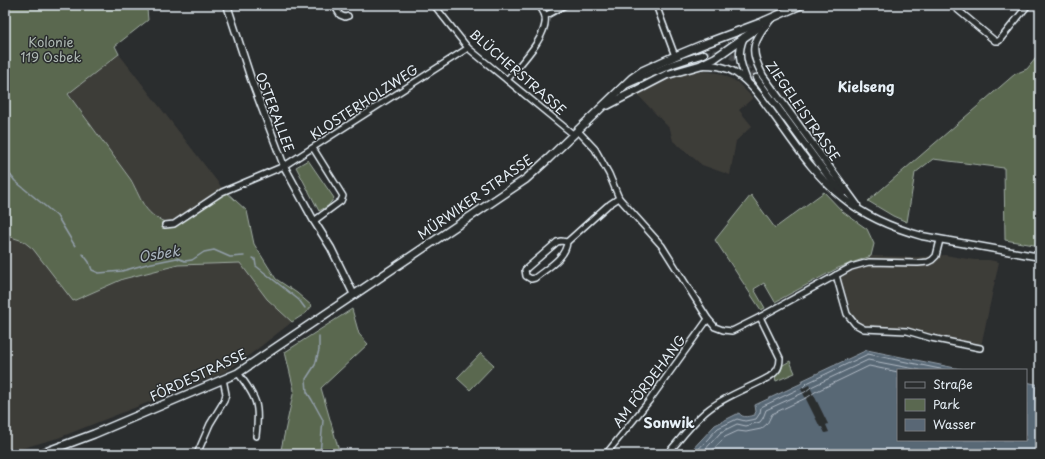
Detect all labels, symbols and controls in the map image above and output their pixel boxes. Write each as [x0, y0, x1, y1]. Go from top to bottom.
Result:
street label: BLÜCHERSTRASSE [466, 24, 571, 119]
park label: Kolonie 119 Osbek [20, 32, 82, 66]
street label: ZIEGELEISTRASSE [762, 57, 845, 165]
street label: KLOSTERHOLZWEG [306, 59, 422, 144]
street label: OSTERALLEE [251, 69, 299, 155]
district label: Kielseng [837, 76, 895, 97]
street label: MÜRWIKER STRASSE [413, 150, 536, 244]
water label: Osbek [137, 240, 183, 267]
street label: AM FÖRDEHANG [607, 330, 690, 431]
street label: FÖRDESTRASSE [146, 344, 249, 405]
legend [897, 369, 1027, 441]
text: Straße [933, 375, 973, 393]
text: Park [933, 395, 960, 413]
district label: Sonwik [643, 412, 695, 433]
text: Wasser [933, 415, 976, 433]

